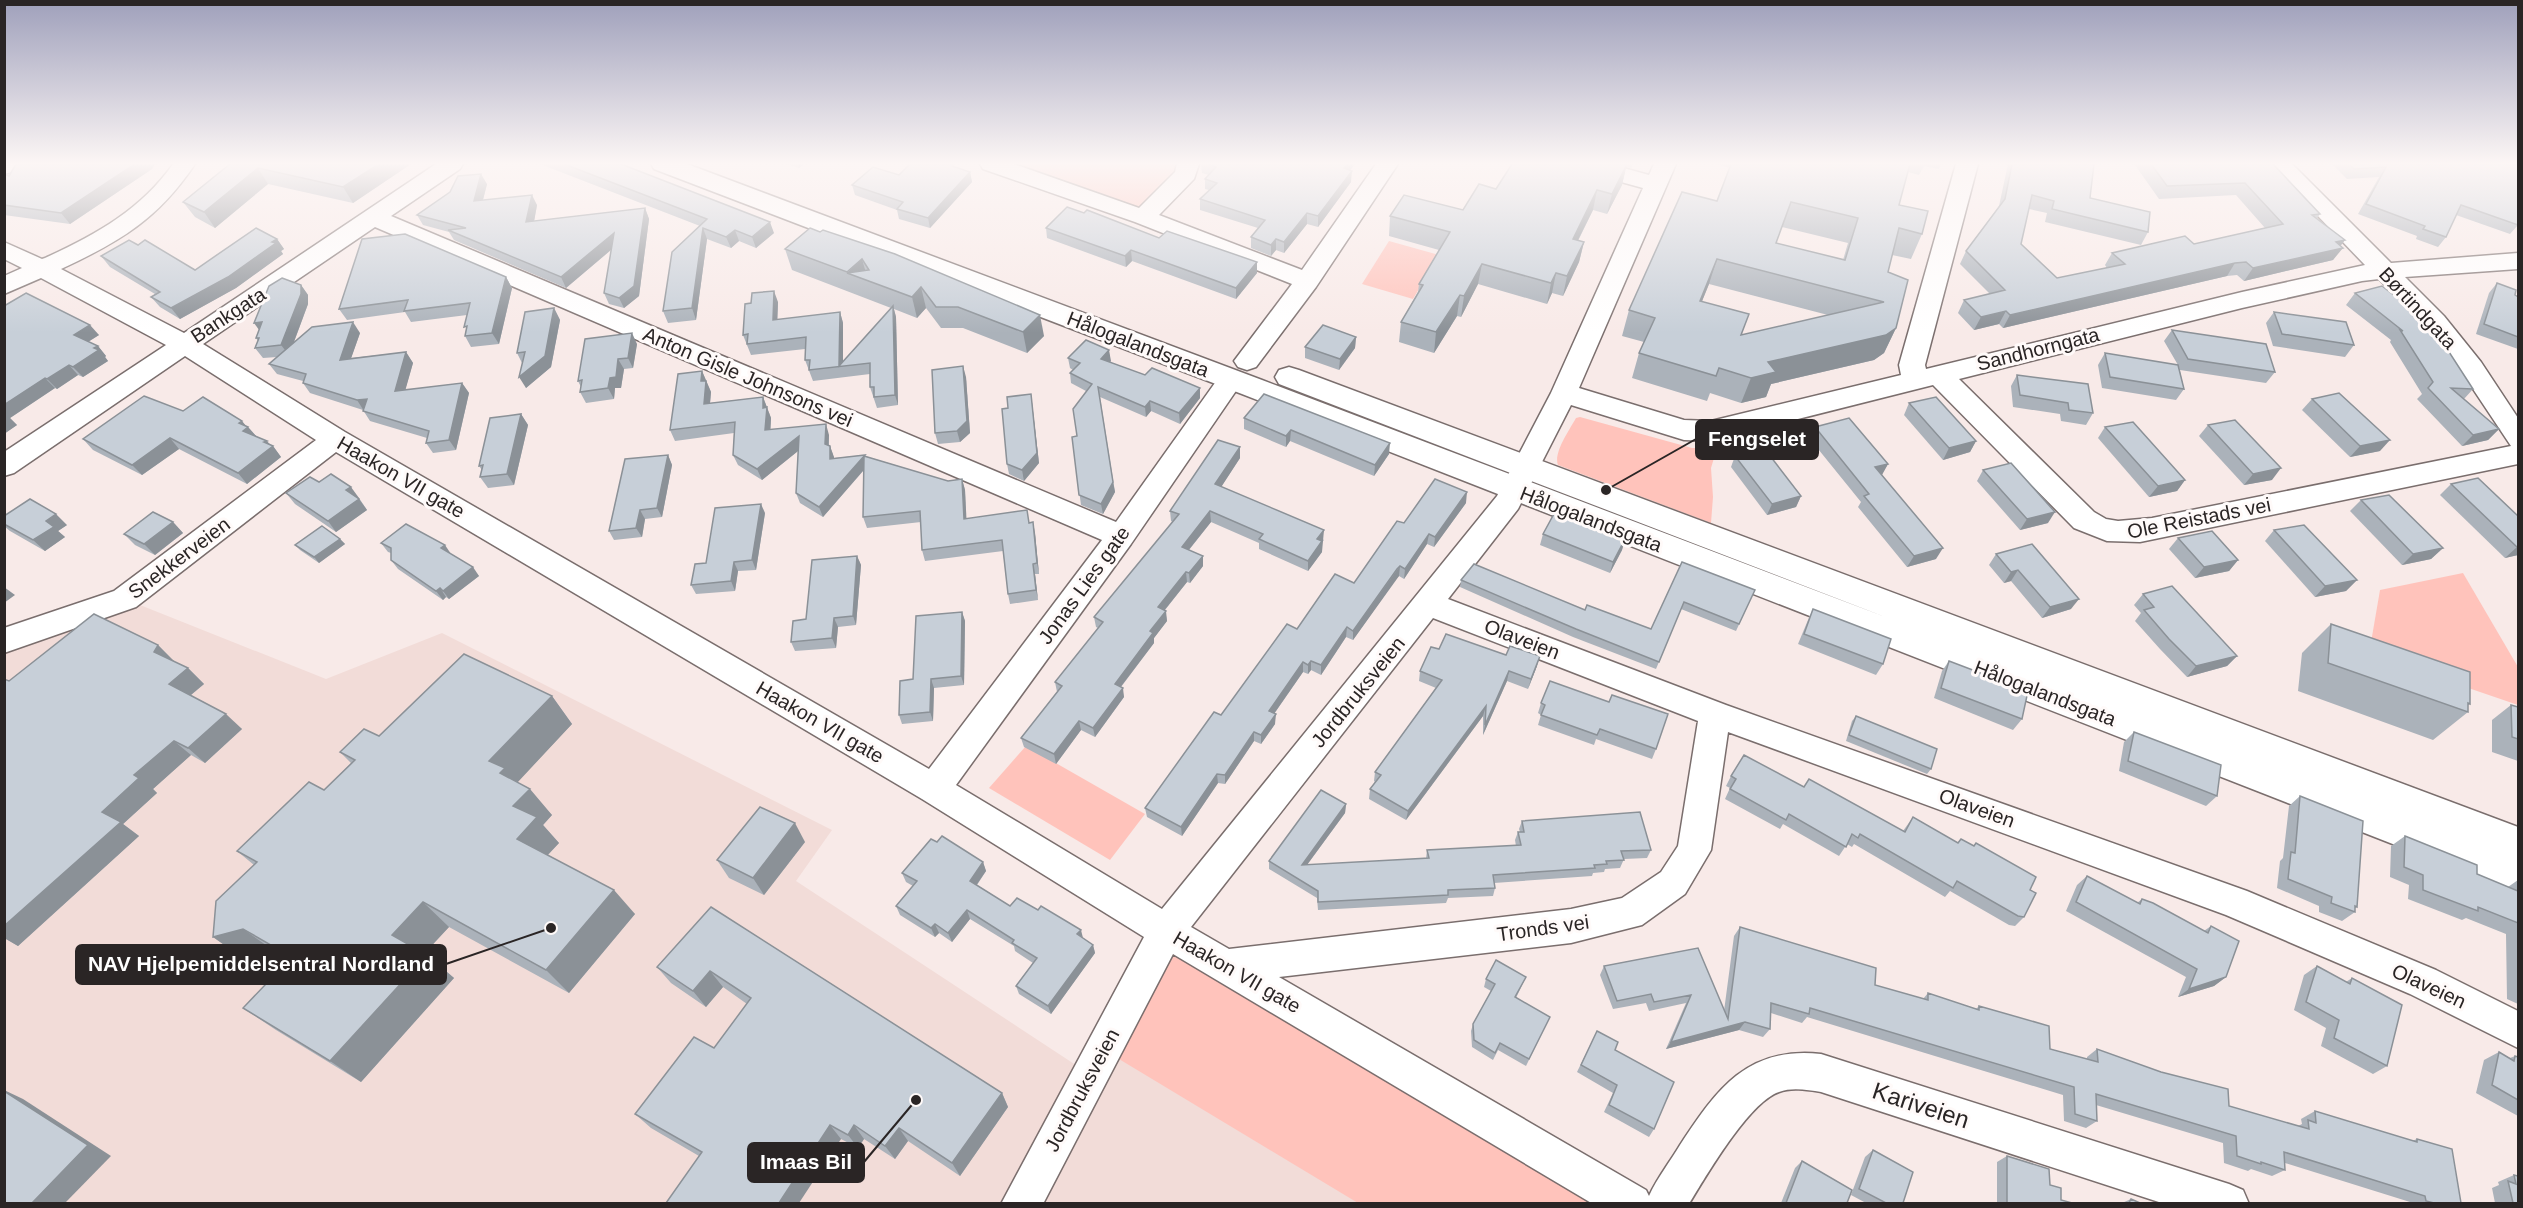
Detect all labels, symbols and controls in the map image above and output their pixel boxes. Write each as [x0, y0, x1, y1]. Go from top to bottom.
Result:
street label: Børtindgata [2375, 263, 2462, 354]
street label: Bankgata [187, 282, 270, 347]
street label: Hålogalandsgata [1064, 307, 1213, 381]
street label: Anton Gisle Johnsons vei [640, 323, 856, 431]
street label: Sandhorngata [1974, 323, 2102, 375]
callout: Fengselet [1696, 420, 1818, 459]
text: Fengselet [1708, 427, 1806, 450]
street label: Haakon VII gate [333, 432, 469, 522]
street label: Hålogalandsgata [1517, 482, 1666, 556]
street label: Ole Reistads vei [2125, 493, 2273, 543]
street label: Snekkerveien [124, 513, 234, 603]
street label: Jonas Lies gate [1034, 522, 1134, 648]
street label: Olaveien [1481, 615, 1563, 663]
street label: Jordbruksveien [1307, 632, 1409, 752]
street label: Hålogalandsgata [1971, 656, 2120, 730]
street label: Haakon VII gate [752, 677, 888, 767]
street label: Olaveien [1936, 784, 2018, 832]
street label: Tronds vei [1496, 911, 1590, 945]
street label: Haakon VII gate [1169, 927, 1305, 1017]
callout: NAV Hjelpemiddelsentral Nordland [76, 945, 446, 984]
text: NAV Hjelpemiddelsentral Nordland [88, 952, 434, 975]
street label: Olaveien [2389, 959, 2469, 1013]
street label: Jordbruksveien [1040, 1025, 1124, 1155]
street label: Kariveien [1869, 1077, 1973, 1133]
callout: Imaas Bil [748, 1143, 864, 1182]
text: Imaas Bil [760, 1150, 852, 1173]

